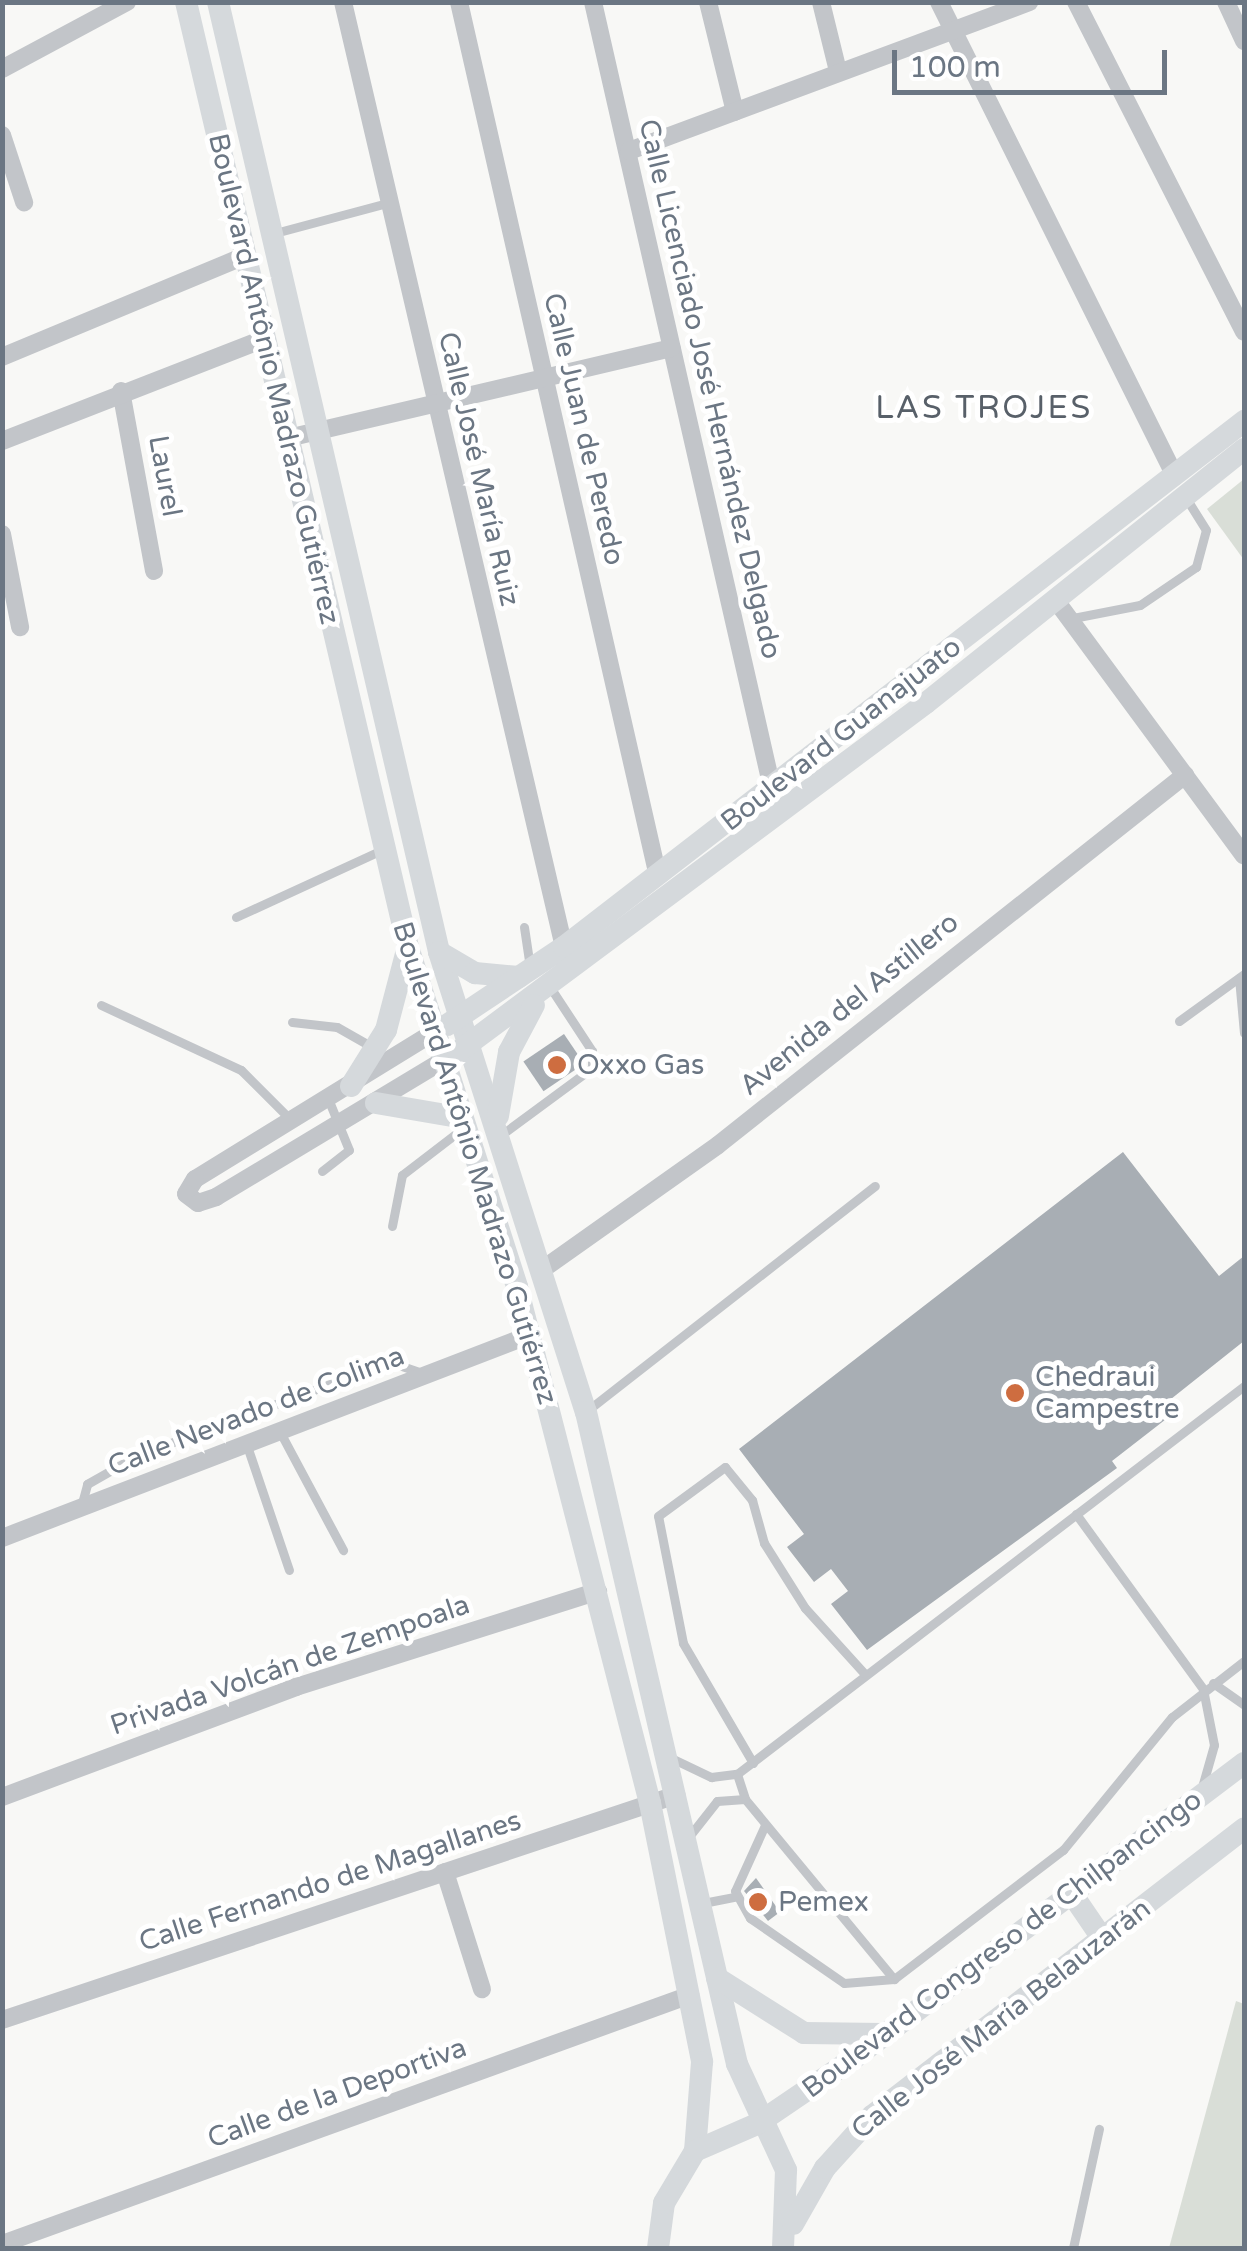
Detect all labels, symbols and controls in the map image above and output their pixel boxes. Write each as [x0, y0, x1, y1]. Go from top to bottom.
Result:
scale bar [897, 30, 1172, 92]
text: 100 m [909, 49, 1001, 86]
street label: Calle Licenciado José Hernández Delgado [631, 116, 789, 662]
street label: Boulevard Antônio Madrazo Gutiérrez [201, 130, 347, 628]
street label: Calle Juan de Peredo [536, 290, 632, 568]
street label: Calle José María Ruiz [431, 329, 527, 609]
district label: LAS TROJES [875, 389, 1093, 427]
street label: Laurel [141, 433, 189, 519]
street label: Boulevard Guanajuato [714, 630, 968, 838]
street label: Avenida del Astillero [733, 905, 965, 1103]
street label: Boulevard Antônio Madrazo Gutiérrez [385, 918, 565, 1408]
place label: Oxxo Gas [577, 1048, 704, 1082]
marker: Oxxo Gas [546, 1054, 568, 1076]
street label: Calle Nevado de Colima [103, 1339, 409, 1483]
place label: Chedraui Campestre [1035, 1360, 1180, 1426]
marker: Chedraui Campestre [1004, 1382, 1026, 1404]
street label: Privada Volcán de Zempoala [106, 1588, 474, 1742]
street label: Boulevard Congreso de Chilpancingo [796, 1783, 1208, 2105]
street label: Calle Fernando de Magallanes [135, 1803, 525, 1959]
place label: Pemex [778, 1885, 869, 1919]
marker: Pemex [747, 1891, 769, 1913]
street label: Calle José María Belauzarán [845, 1892, 1157, 2146]
street label: Calle de la Deportiva [203, 2031, 471, 2155]

